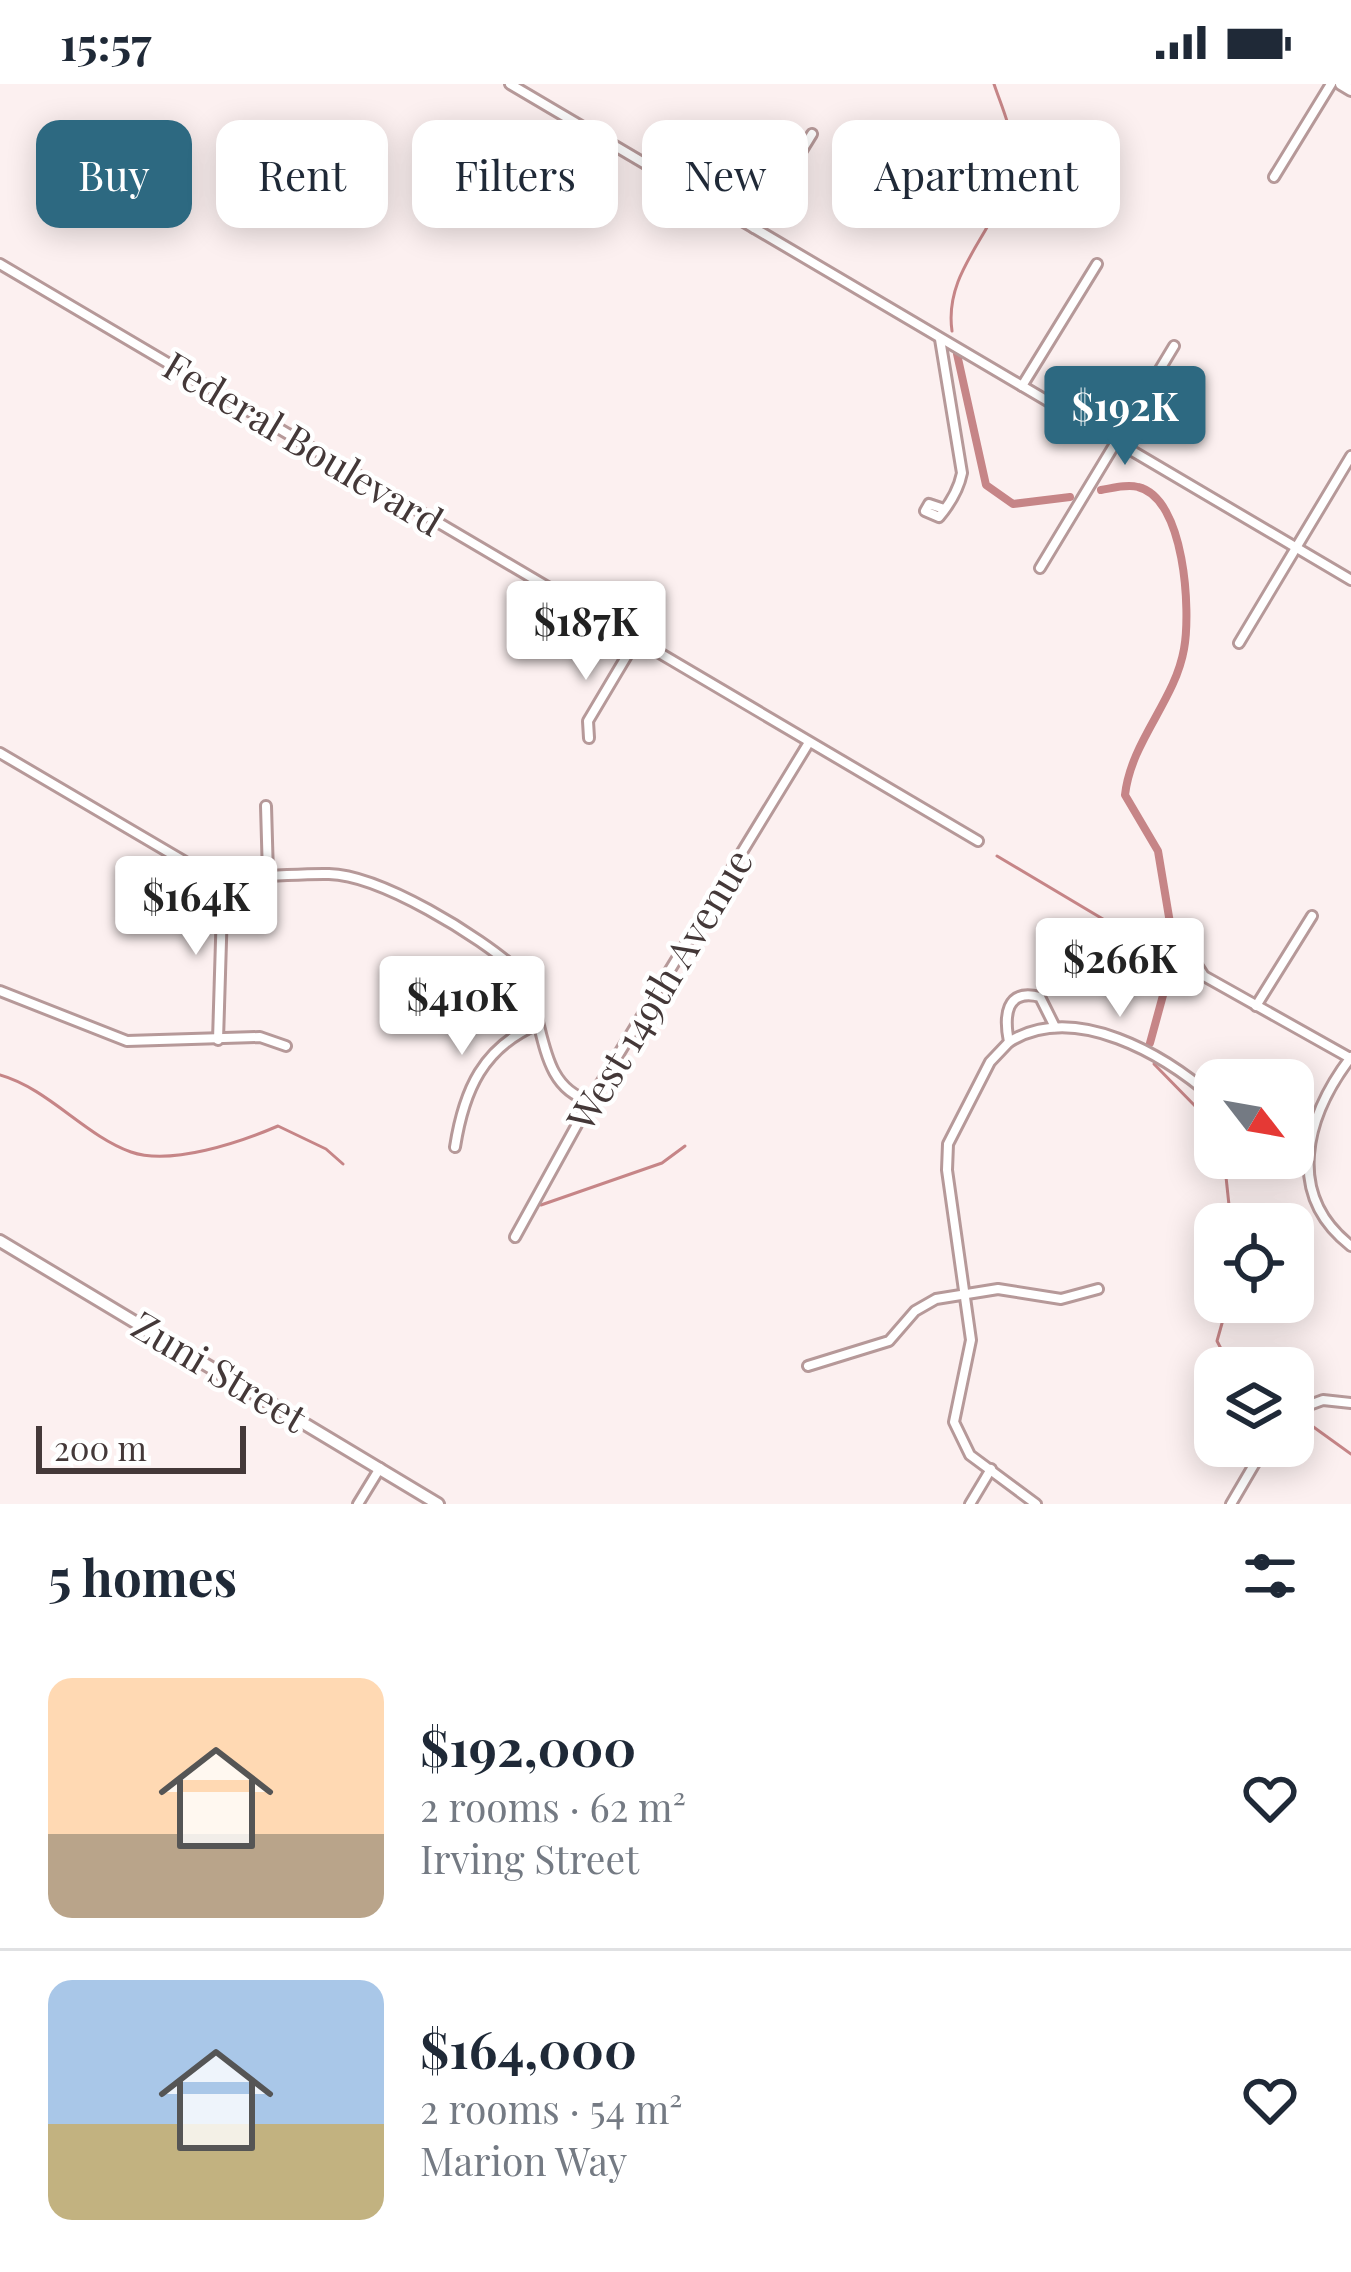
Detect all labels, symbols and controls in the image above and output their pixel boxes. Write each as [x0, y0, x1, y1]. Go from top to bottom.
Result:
text: 15:57 [60, 12, 152, 72]
chip: Buy [36, 120, 192, 228]
chip: Rent [216, 120, 388, 228]
chip: Filters [412, 120, 618, 228]
chip: New [642, 120, 808, 228]
chip: Apartment [832, 120, 1120, 228]
street label: Federal Boulevard [155, 338, 453, 546]
pin: $192K [1041, 366, 1209, 468]
text: $192K [1071, 379, 1179, 431]
pin: $187K [502, 581, 670, 683]
text: $187K [534, 594, 638, 646]
street label: West 149th Avenue [553, 838, 763, 1140]
pin: $164K [112, 856, 280, 958]
text: $164K [142, 869, 250, 921]
pin: $266K [1036, 918, 1204, 1020]
text: $266K [1063, 931, 1177, 983]
pin: $410K [378, 956, 546, 1058]
text: $410K [407, 969, 517, 1021]
north arrow [1194, 1059, 1314, 1179]
map controls [1194, 1059, 1314, 1467]
button: locate [1194, 1203, 1314, 1323]
street label: Zuni Street [123, 1298, 318, 1443]
button: layers [1194, 1347, 1314, 1467]
scale bar [36, 1420, 246, 1473]
text: 200 m [54, 1425, 147, 1469]
text: 5 homes [48, 1542, 237, 1610]
icon: filters [1237, 1543, 1303, 1609]
text: $192,000 [420, 1712, 636, 1780]
icon: home [144, 1726, 288, 1870]
icon: heart [1237, 1765, 1303, 1831]
text: 2 rooms · 62 m² [420, 1780, 686, 1832]
text: Irving Street [420, 1832, 639, 1884]
text: $164,000 [420, 2014, 637, 2082]
icon: home [144, 2028, 288, 2172]
icon: heart [1237, 2067, 1303, 2133]
text: 2 rooms · 54 m² [420, 2082, 682, 2134]
text: Marion Way [420, 2134, 627, 2186]

